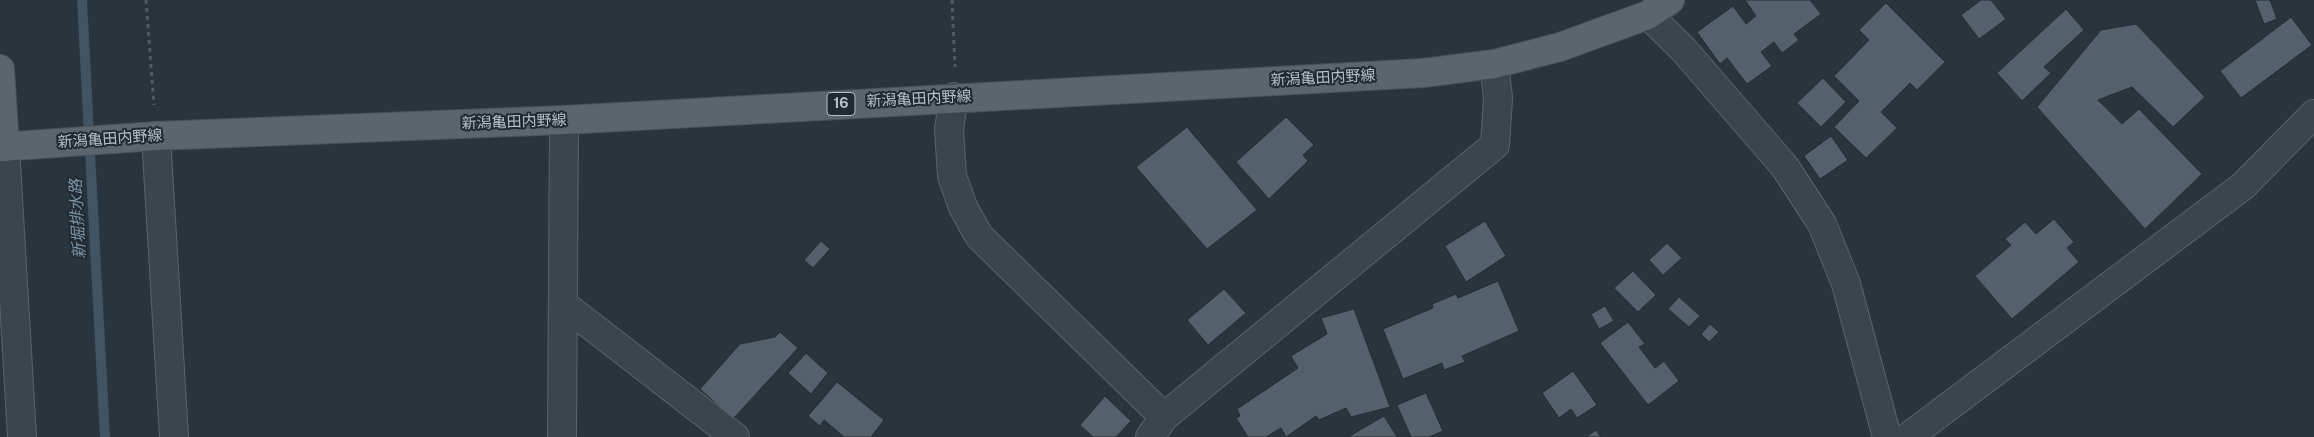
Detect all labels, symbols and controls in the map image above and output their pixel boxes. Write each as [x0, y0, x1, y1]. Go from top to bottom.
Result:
street label: 新潟亀田内野線 [1270, 66, 1376, 90]
street label: 新潟亀田内野線 [866, 87, 972, 111]
road number: 16 [827, 92, 855, 116]
street label: 新潟亀田内野線 [461, 111, 567, 133]
street label: 新潟亀田内野線 [57, 126, 163, 152]
water label: 新堀排水路 [66, 179, 90, 259]

